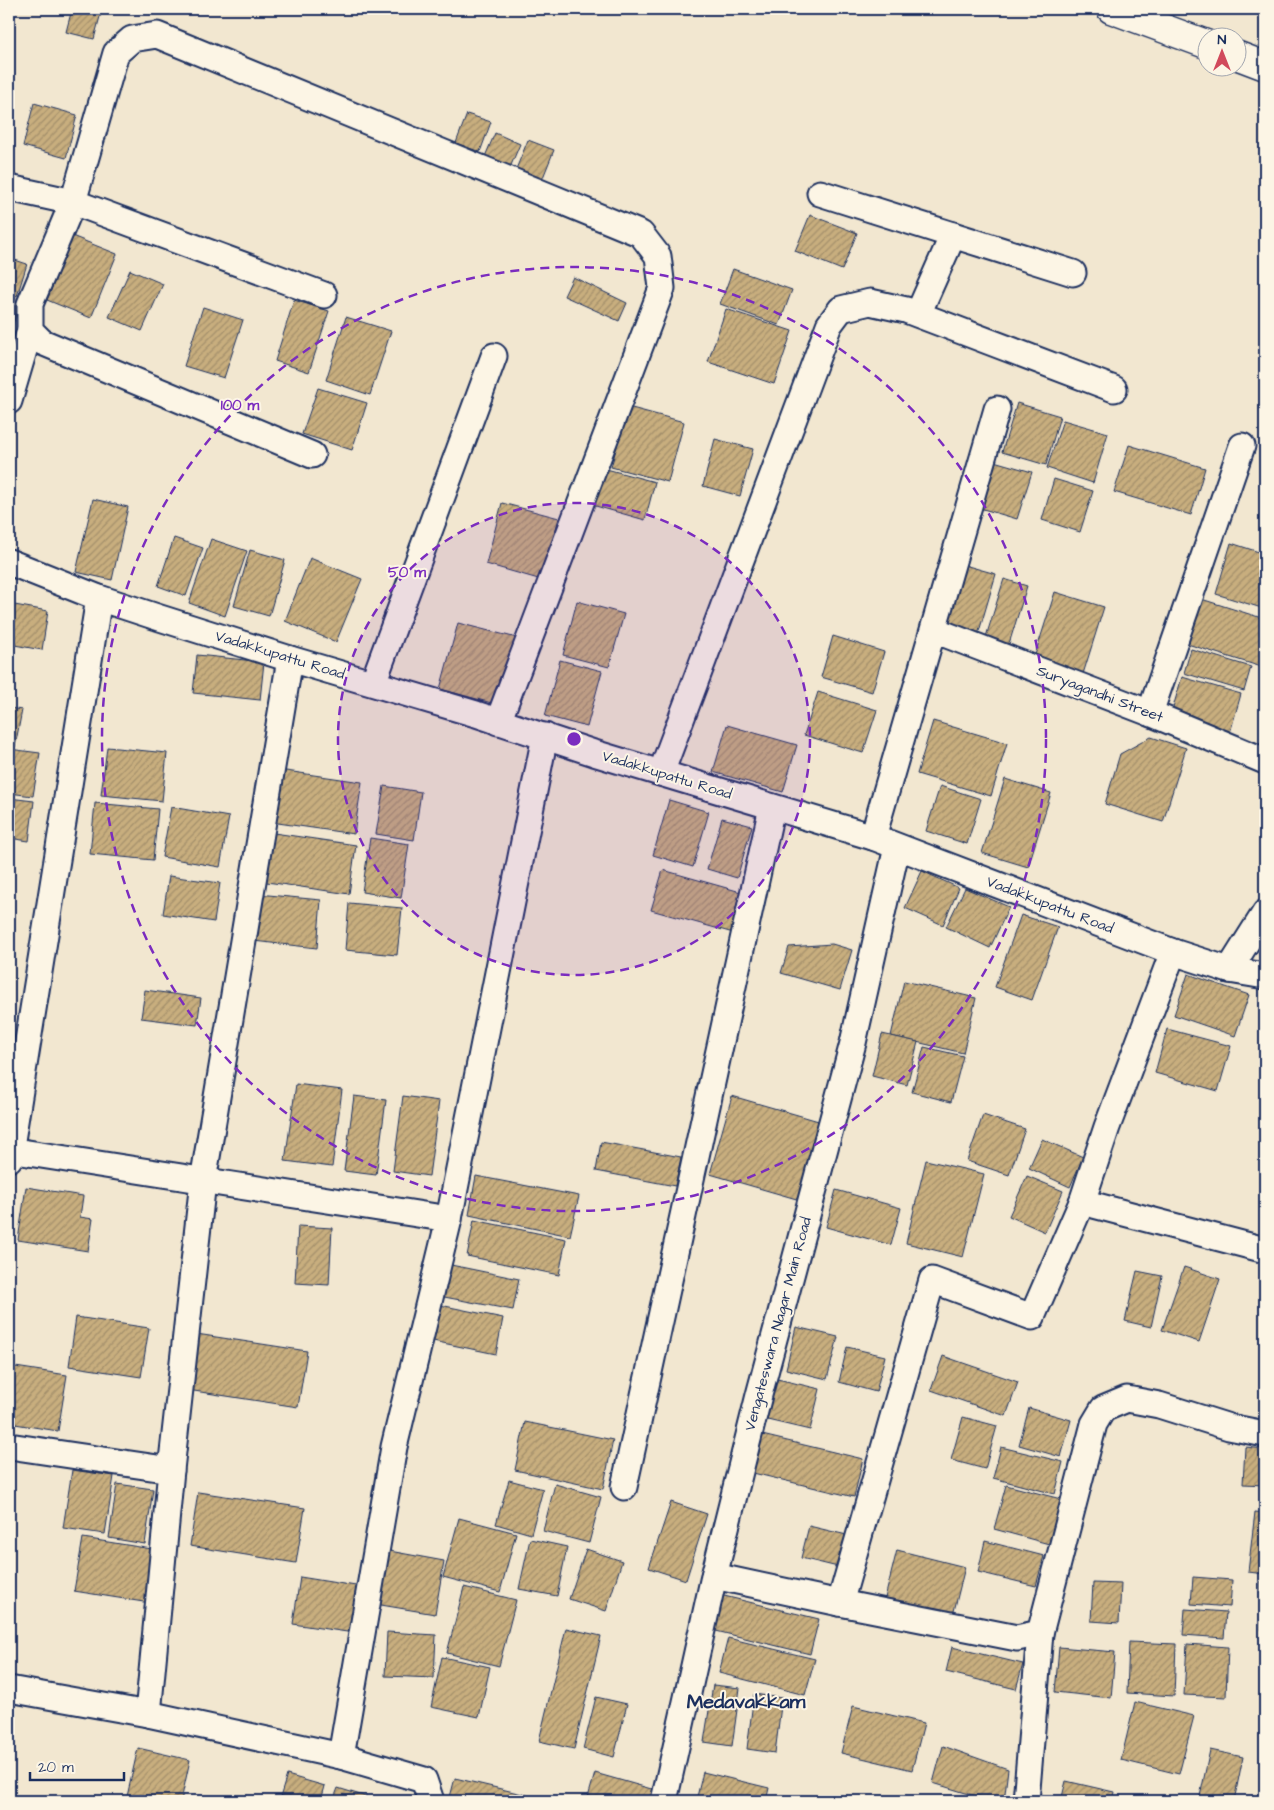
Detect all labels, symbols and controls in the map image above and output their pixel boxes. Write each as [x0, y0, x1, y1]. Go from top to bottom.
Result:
north arrow [1196, 28, 1246, 78]
text: N [1218, 30, 1227, 50]
text: 100 m [221, 395, 260, 416]
text: 50 m [388, 562, 426, 583]
street label: Vadakkupattu Road [213, 625, 348, 685]
street label: Suryagandhi Street [1033, 660, 1166, 729]
centre of rings [565, 730, 583, 748]
street label: Vadakkupattu Road [600, 745, 735, 805]
street label: Vadakkupattu Road [983, 871, 1117, 939]
street label: Vengateswara Nagar Main Road [739, 1214, 818, 1434]
district label: Medavakkam [687, 1688, 806, 1716]
scale bar [30, 1750, 124, 1782]
text: 20 m [38, 1757, 74, 1778]

